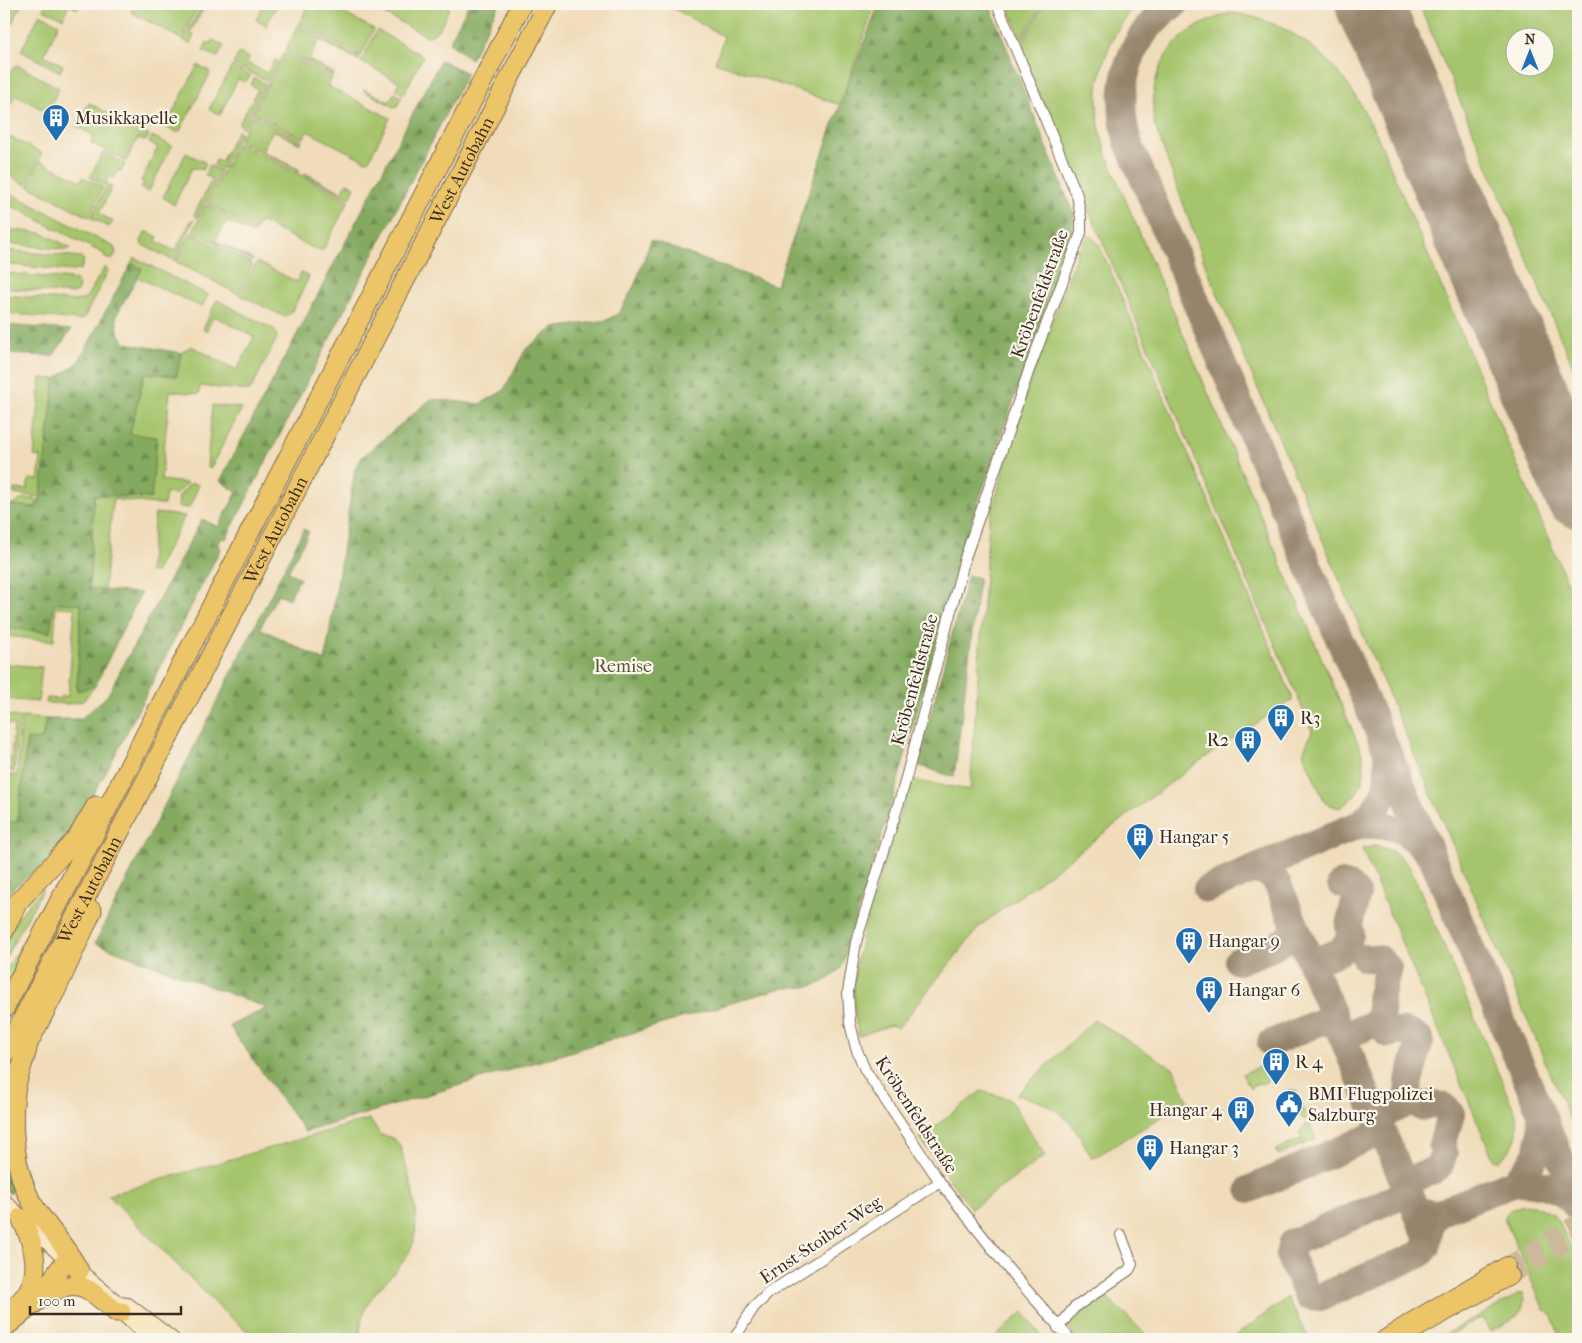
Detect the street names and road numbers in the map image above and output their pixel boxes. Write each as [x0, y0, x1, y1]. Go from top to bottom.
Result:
street label: West Autobahn [425, 113, 498, 229]
street label: Kröbenfeldstraße [1007, 227, 1073, 361]
street label: West Autobahn [239, 473, 312, 588]
street label: Kröbenfeldstraße [887, 612, 943, 748]
street label: West Autobahn [53, 832, 126, 948]
street label: Kröbenfeldstraße [870, 1052, 962, 1178]
street label: Ernst-Stoiber-Weg [756, 1191, 886, 1289]

